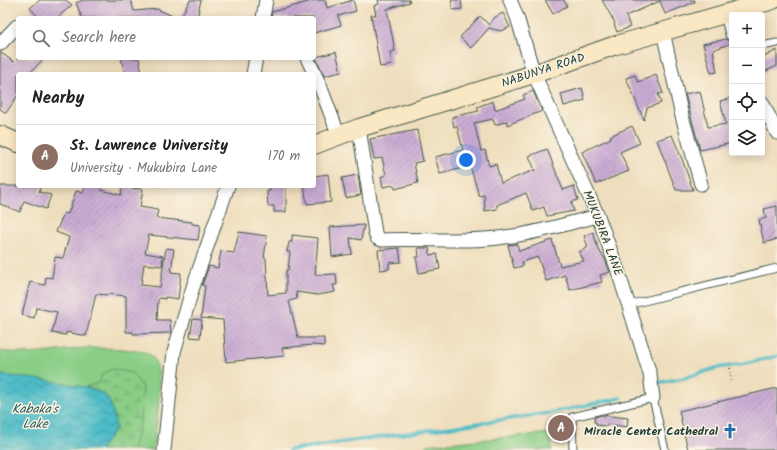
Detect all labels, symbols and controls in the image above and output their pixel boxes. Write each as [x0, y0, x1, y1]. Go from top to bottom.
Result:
map controls [729, 12, 765, 156]
button: + [729, 12, 765, 48]
search box [16, 16, 316, 60]
text: Search here [62, 26, 136, 50]
icon: search [30, 27, 52, 49]
street label: NABUNYA ROAD [499, 48, 588, 93]
button: − [729, 48, 765, 84]
button: locate [729, 84, 765, 120]
text: Nearby [32, 85, 84, 112]
button: layers [729, 120, 765, 156]
text: St. Lawrence University [70, 134, 228, 158]
text: A [41, 146, 49, 167]
text: 170 m [268, 146, 300, 167]
your location [456, 150, 476, 170]
text: University · Mukubira Lane [70, 158, 217, 179]
street label: MUKUBIRA LANE [577, 188, 628, 280]
water label: Kabaka's Lake [12, 399, 60, 435]
pin: A [548, 413, 574, 443]
place label: Miracle Center Cathedral [584, 422, 719, 441]
church icon: Miracle Center Cathedral [721, 422, 739, 440]

